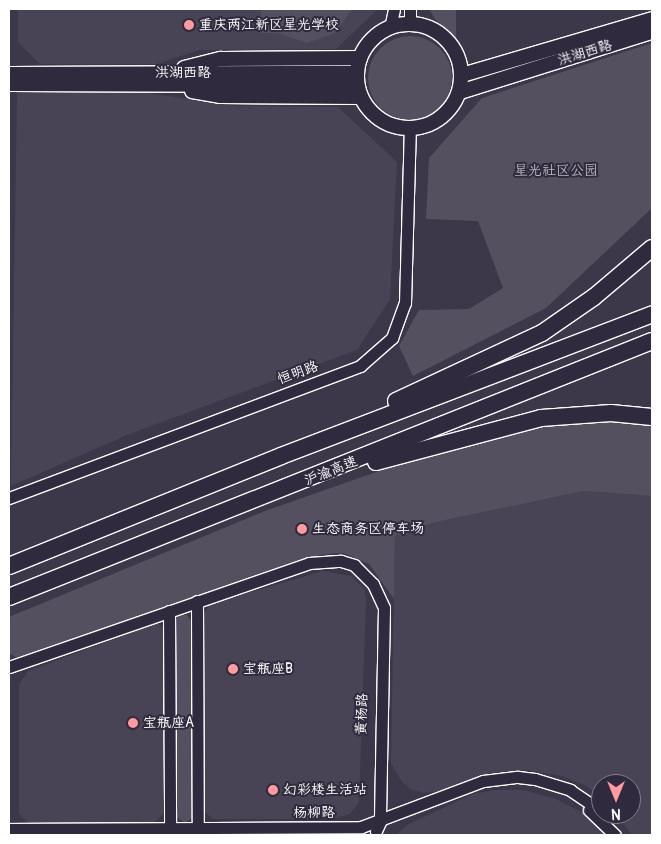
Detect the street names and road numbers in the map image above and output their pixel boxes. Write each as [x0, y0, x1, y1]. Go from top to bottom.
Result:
street label: 洪湖西路 [556, 37, 614, 69]
street label: 洪湖西路 [155, 65, 211, 81]
street label: 恒明路 [275, 358, 321, 388]
street label: 沪渝高速 [302, 453, 360, 489]
street label: 黄杨路 [353, 693, 371, 735]
street label: 杨柳路 [293, 805, 335, 821]

